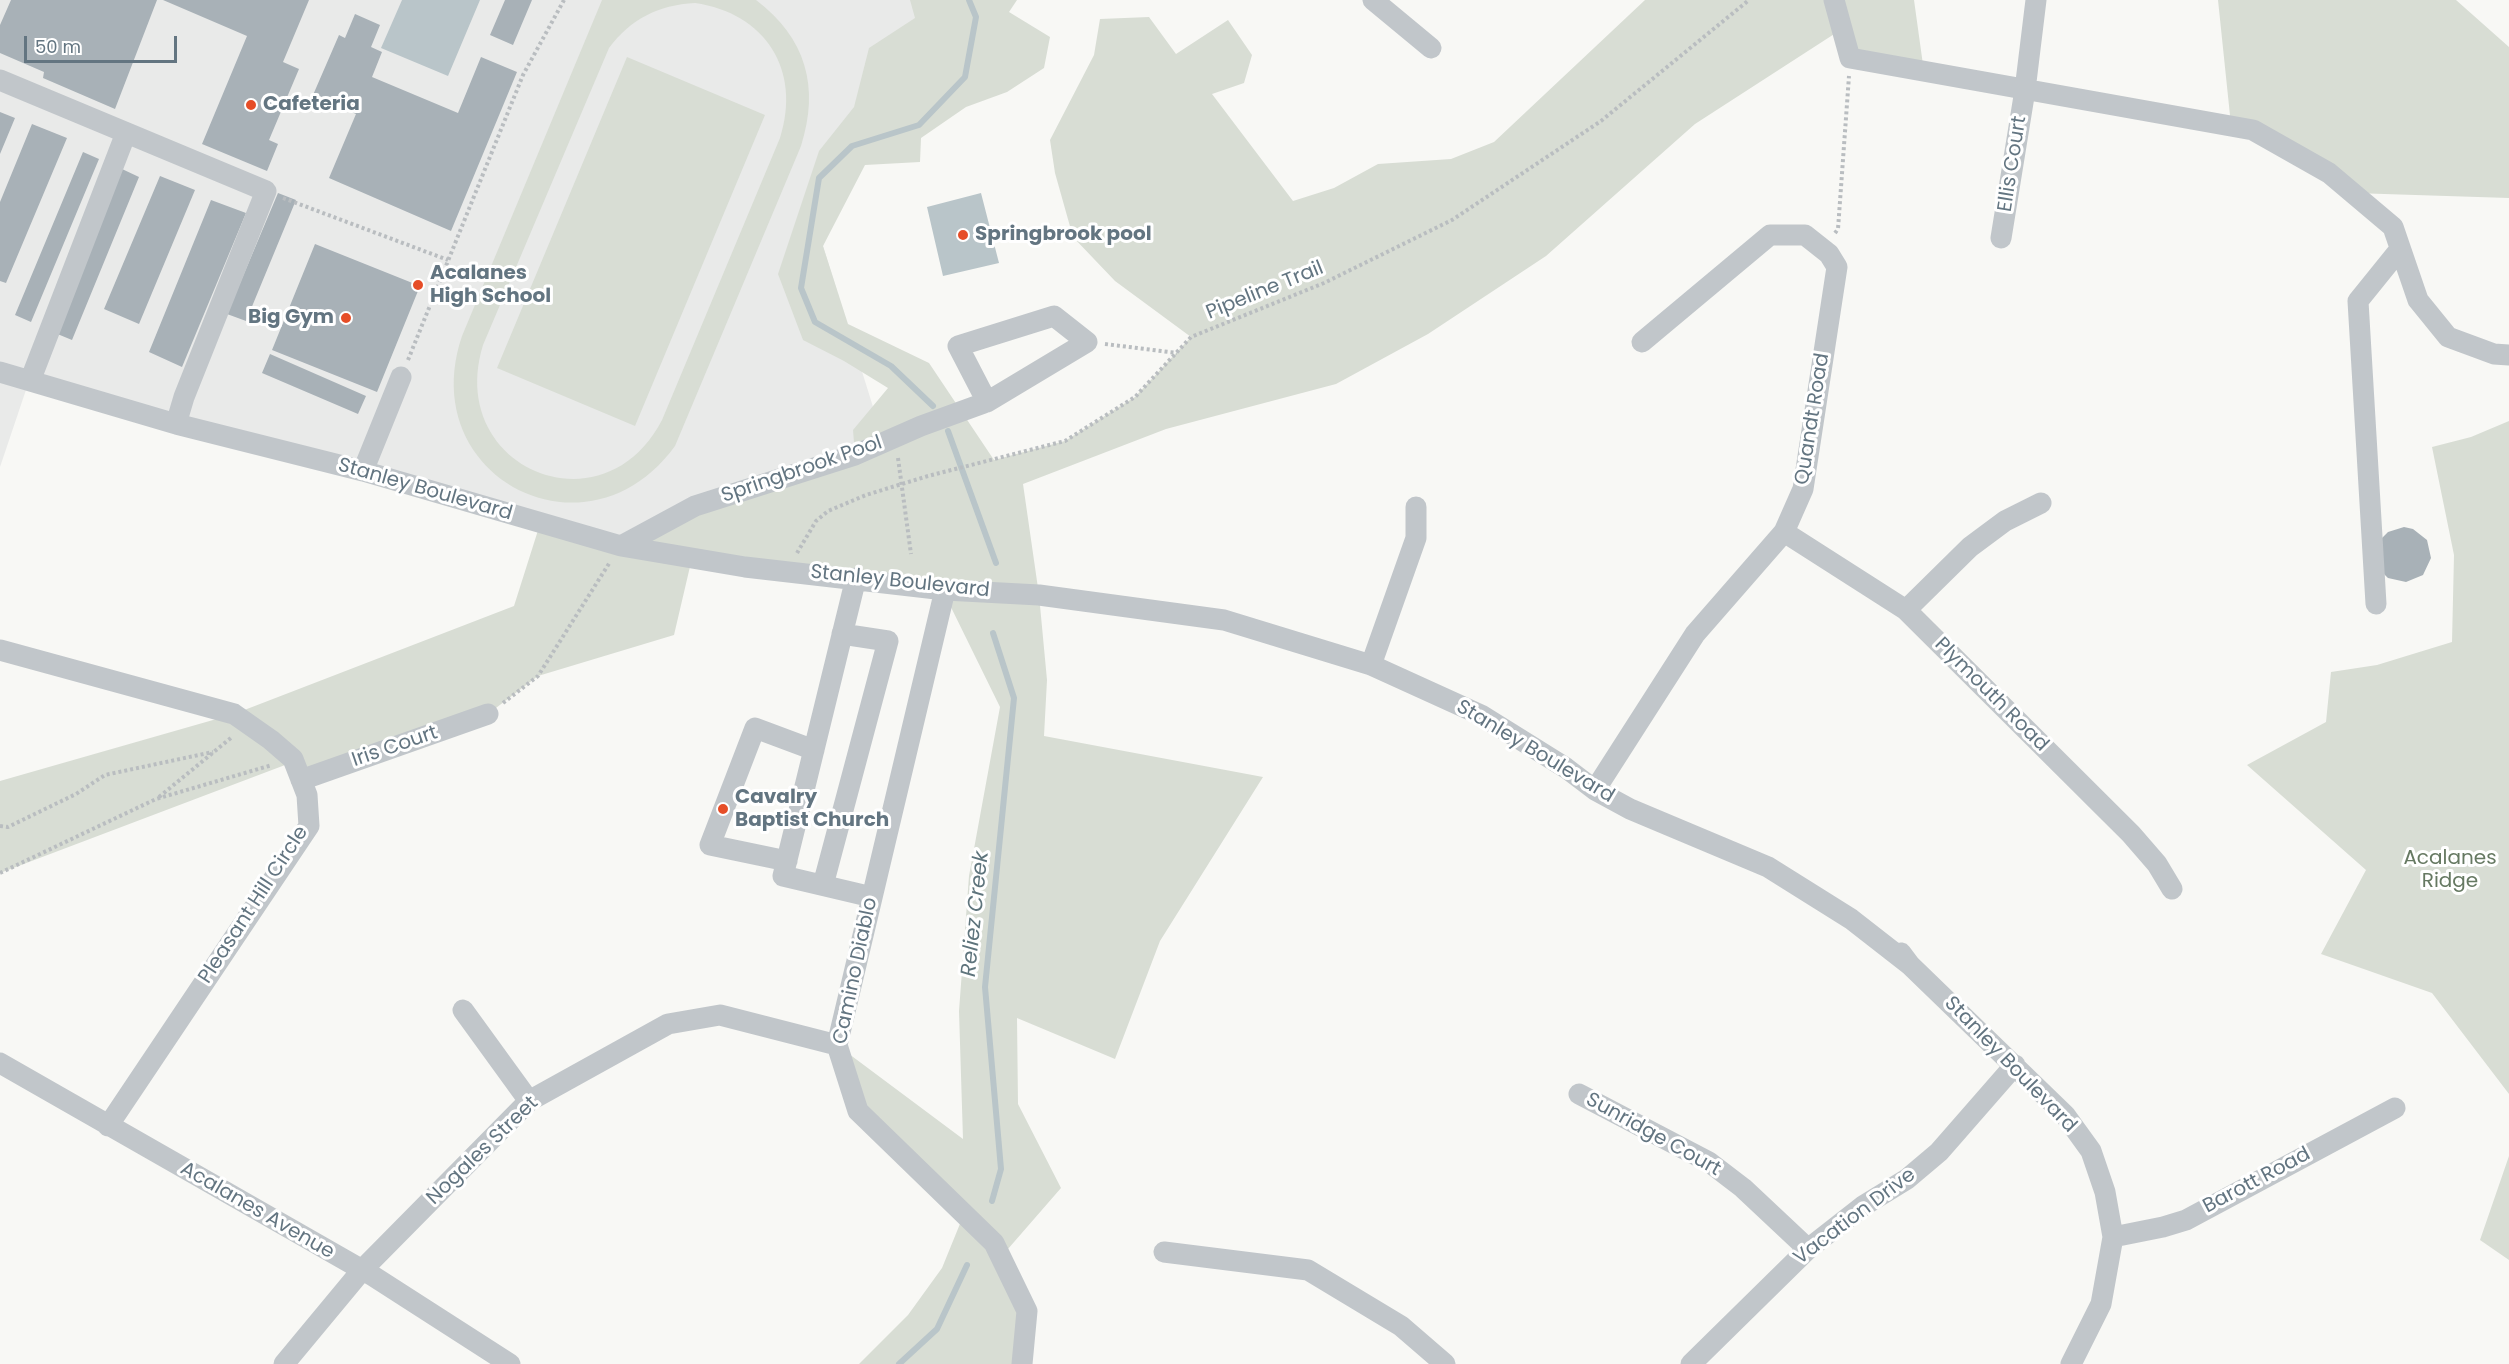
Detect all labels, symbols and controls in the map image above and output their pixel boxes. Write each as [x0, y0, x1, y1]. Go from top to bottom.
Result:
scale bar [27, 24, 180, 62]
text: 50 m [35, 34, 81, 59]
place label: Cafeteria [263, 93, 360, 117]
marker: Cafeteria [244, 98, 258, 112]
street label: Ellis Court [1994, 114, 2032, 214]
place label: Springbrook pool [975, 223, 1152, 247]
marker: Springbrook pool [956, 228, 970, 242]
street label: Pipeline Trail [1203, 257, 1327, 325]
place label: Acalanes High School [430, 262, 551, 309]
marker: Acalanes High School [411, 278, 425, 292]
place label: Big Gym [248, 306, 334, 330]
marker: Big Gym [339, 311, 353, 325]
street label: Quandt Road [1791, 351, 1835, 487]
street label: Springbrook Pool [719, 431, 885, 509]
street label: Stanley Boulevard [335, 454, 515, 526]
street label: Stanley Boulevard [809, 561, 991, 603]
street label: Plymouth Road [1929, 633, 2053, 757]
street label: Stanley Boulevard [1452, 695, 1618, 809]
street label: Iris Court [349, 721, 441, 773]
place label: Cavalry Baptist Church [735, 786, 889, 833]
marker: Cavalry Baptist Church [716, 802, 730, 816]
street label: Pleasant Hill Circle [194, 822, 314, 988]
park label: Acalanes Ridge [2403, 847, 2497, 894]
water label: Reliez Creek [957, 850, 995, 978]
street label: Camino Diablo [829, 896, 883, 1046]
street label: Stanley Boulevard [1939, 992, 2081, 1138]
street label: Sunridge Court [1581, 1088, 1725, 1182]
street label: Nogales Street [422, 1092, 544, 1210]
street label: Barott Road [2199, 1143, 2315, 1219]
street label: Acalanes Avenue [176, 1157, 338, 1265]
street label: Vacation Drive [1789, 1163, 1921, 1271]

